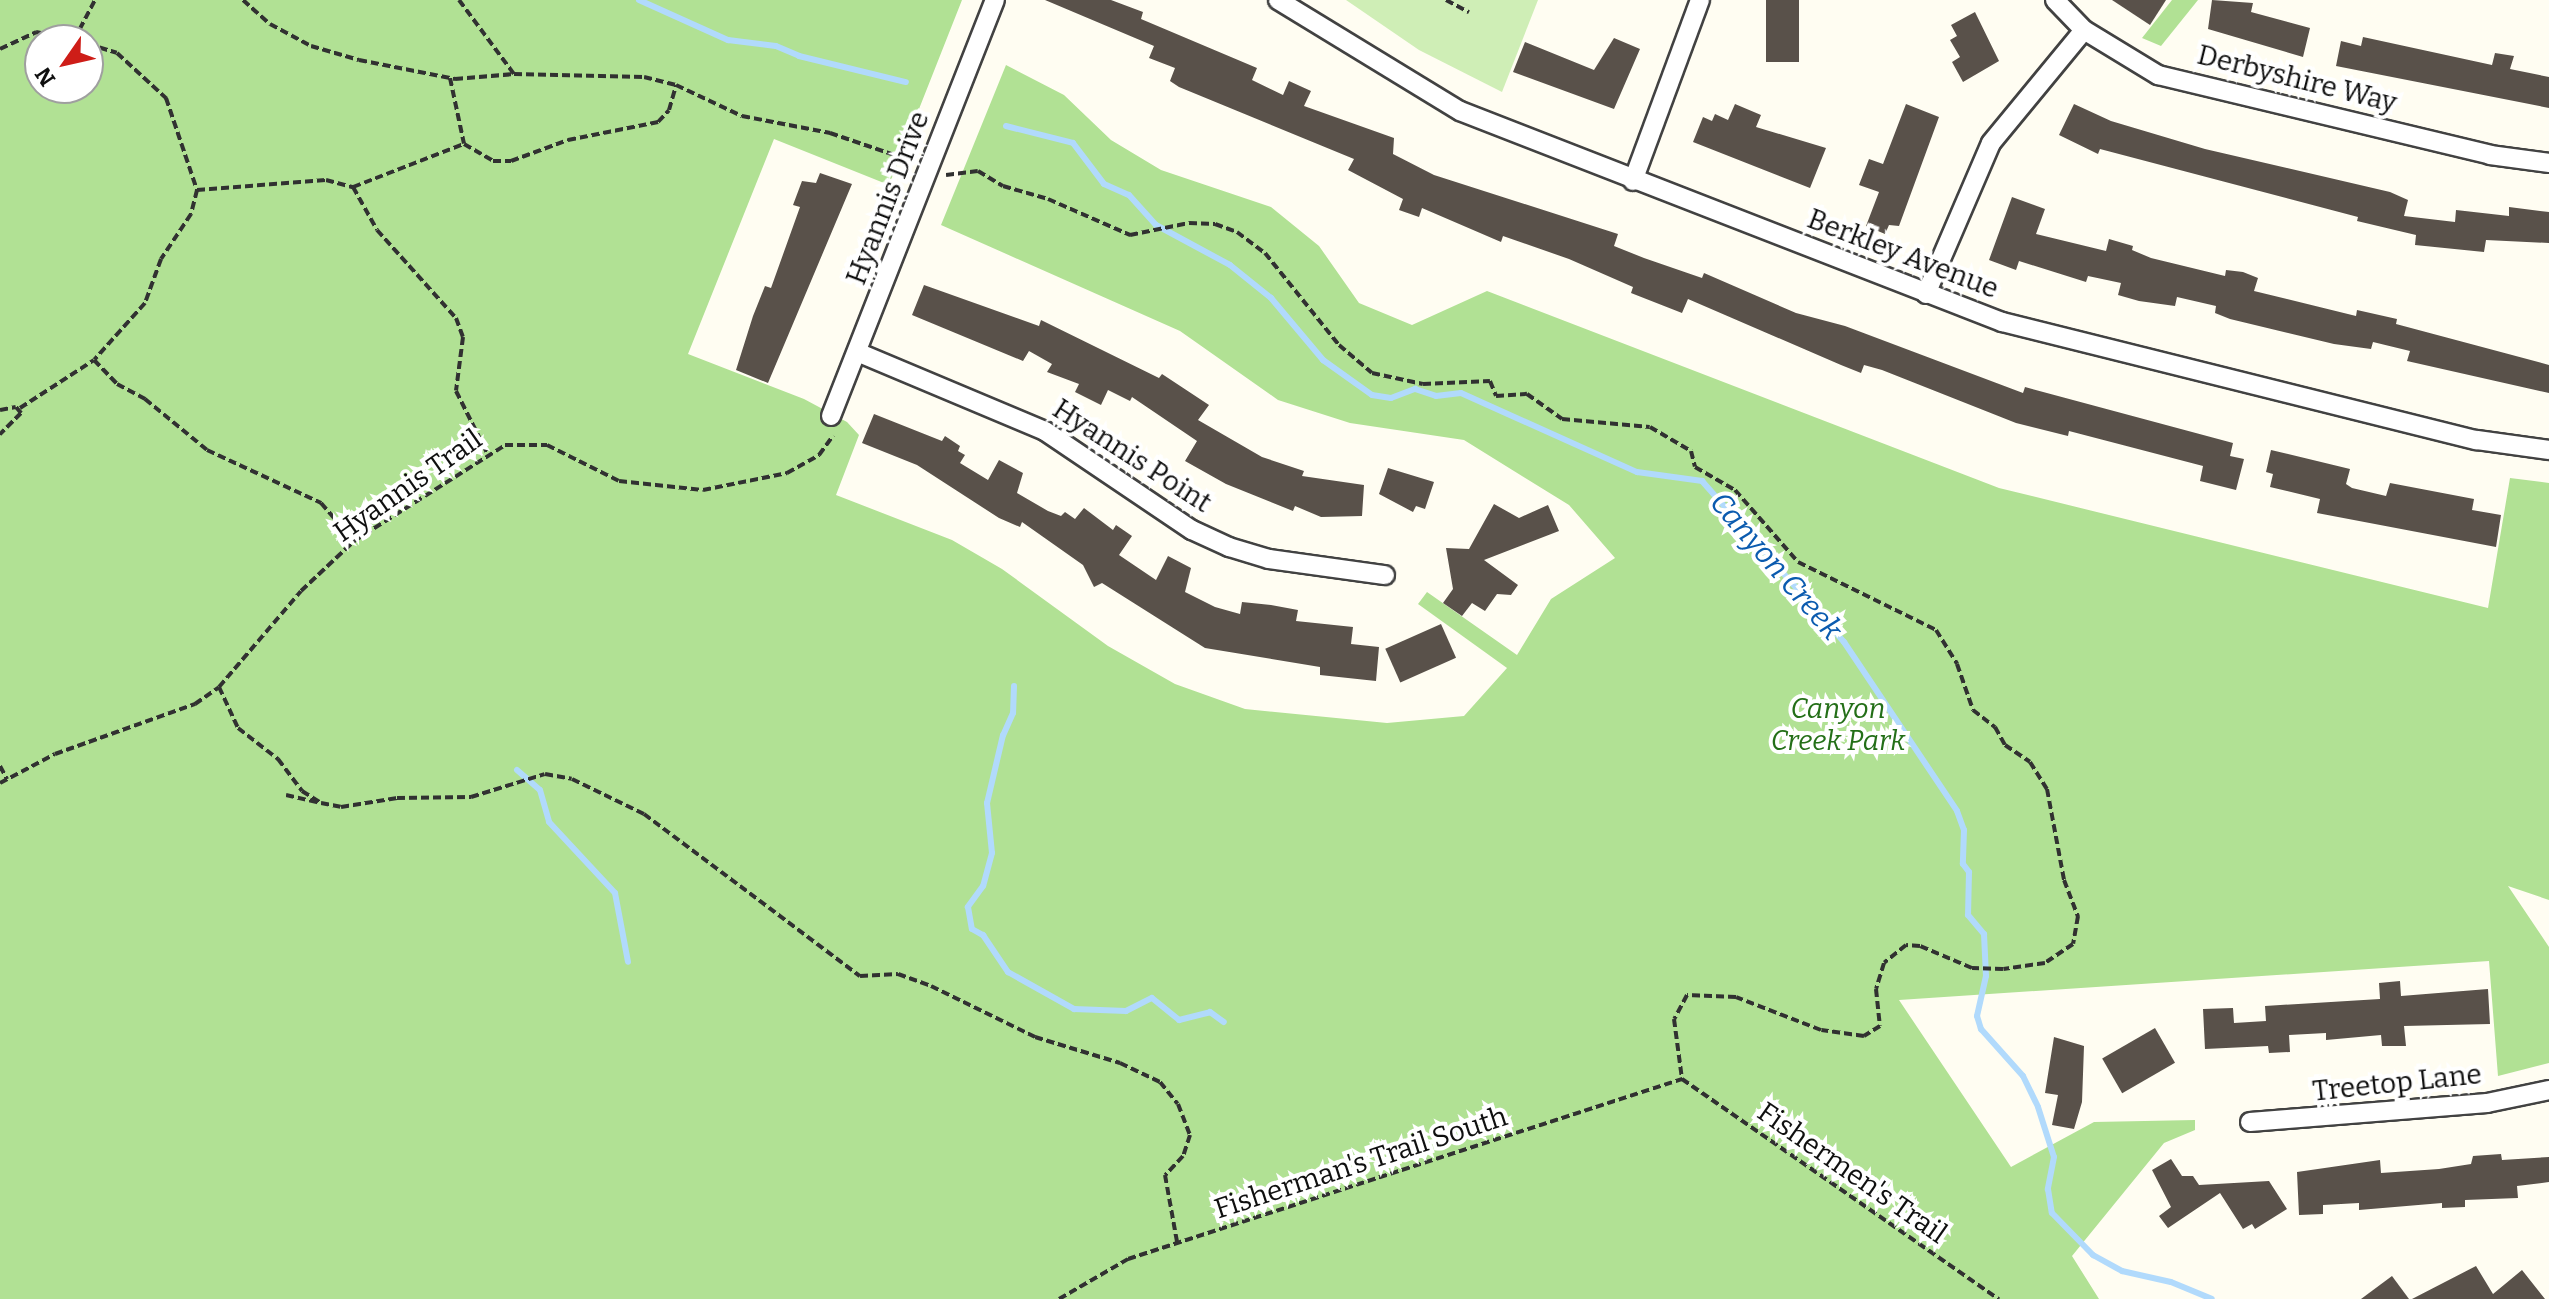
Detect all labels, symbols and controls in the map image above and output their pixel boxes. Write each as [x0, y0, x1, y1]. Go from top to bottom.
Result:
north arrow [24, 24, 104, 104]
street label: Derbyshire Way [2194, 38, 2400, 120]
text: N [29, 62, 61, 91]
street label: Hyannis Drive [840, 107, 936, 289]
street label: Berkley Avenue [1803, 202, 2003, 306]
street label: Hyannis Point [1046, 392, 1218, 520]
street label: Hyannis Trail [328, 423, 488, 549]
water label: Canyon Creek [1702, 485, 1850, 647]
park label: Canyon Creek Park [1771, 692, 1905, 758]
street label: Treetop Lane [2311, 1057, 2483, 1109]
street label: Fishermen's Trail [1751, 1095, 1953, 1251]
street label: Fisherman's Trail South [1210, 1100, 1512, 1226]

